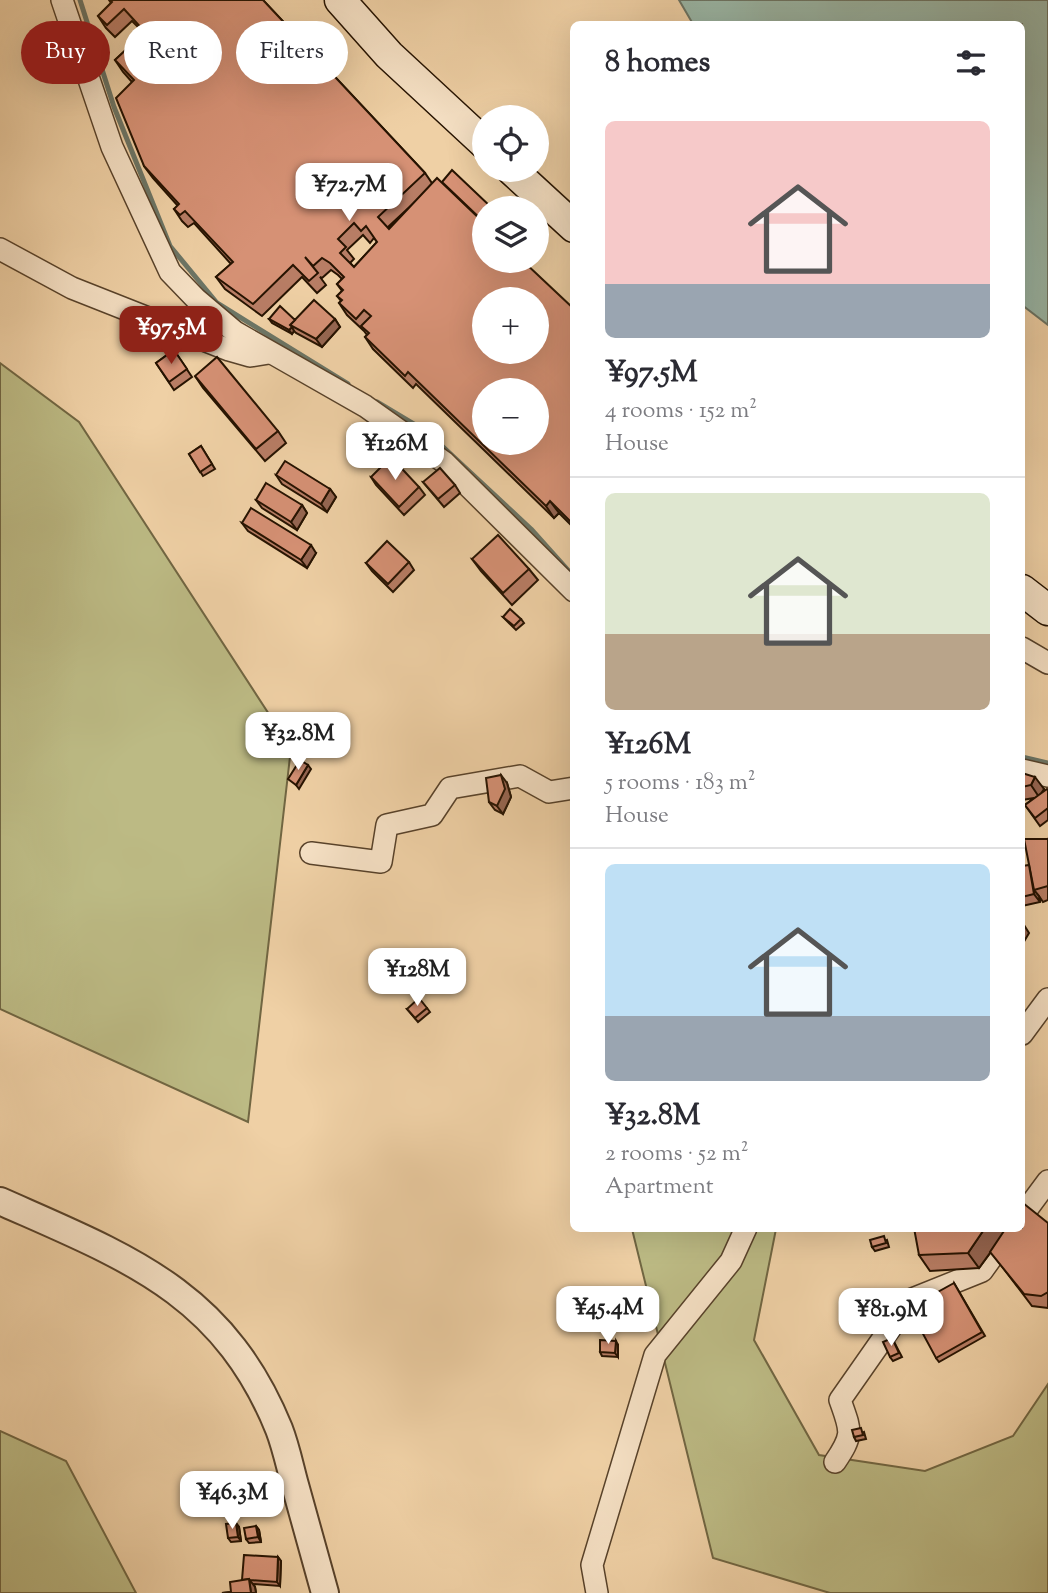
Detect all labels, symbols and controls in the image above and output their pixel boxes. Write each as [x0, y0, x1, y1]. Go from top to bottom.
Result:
chip: Buy [21, 21, 110, 84]
chip: Rent [124, 21, 222, 84]
chip: Filters [236, 21, 348, 84]
text: 8 homes [605, 42, 710, 85]
icon: filters [952, 44, 990, 82]
map controls [472, 105, 549, 455]
button: locate [472, 105, 549, 182]
pin: ¥72.7M [292, 164, 406, 223]
icon: home [735, 166, 861, 292]
text: ¥72.7M [312, 169, 386, 202]
button: layers [472, 196, 549, 273]
button: + [472, 287, 549, 364]
pin: ¥97.5M [114, 306, 228, 366]
text: ¥97.5M [135, 312, 207, 345]
text: ¥97.5M [605, 352, 698, 395]
button: − [472, 378, 549, 455]
text: 4 rooms · 152 m² [605, 395, 757, 428]
pin: ¥126M [346, 422, 444, 482]
text: ¥126M [362, 428, 428, 461]
text: House [605, 428, 669, 461]
icon: home [735, 538, 861, 664]
pin: ¥32.8M [241, 712, 355, 772]
text: ¥32.8M [261, 718, 335, 751]
text: ¥126M [605, 724, 691, 767]
text: 5 rooms · 183 m² [605, 767, 756, 800]
text: House [605, 800, 669, 833]
icon: home [735, 909, 861, 1035]
pin: ¥128M [368, 948, 466, 1008]
text: ¥128M [384, 954, 450, 987]
text: ¥32.8M [605, 1095, 700, 1138]
text: 2 rooms · 52 m² [605, 1138, 748, 1171]
text: Apartment [605, 1171, 714, 1204]
pin: ¥45.4M [551, 1286, 665, 1346]
pin: ¥81.9M [834, 1288, 948, 1348]
text: ¥45.4M [572, 1292, 644, 1325]
text: ¥81.9M [855, 1294, 927, 1327]
pin: ¥46.3M [175, 1472, 289, 1531]
text: ¥46.3M [196, 1477, 268, 1510]

